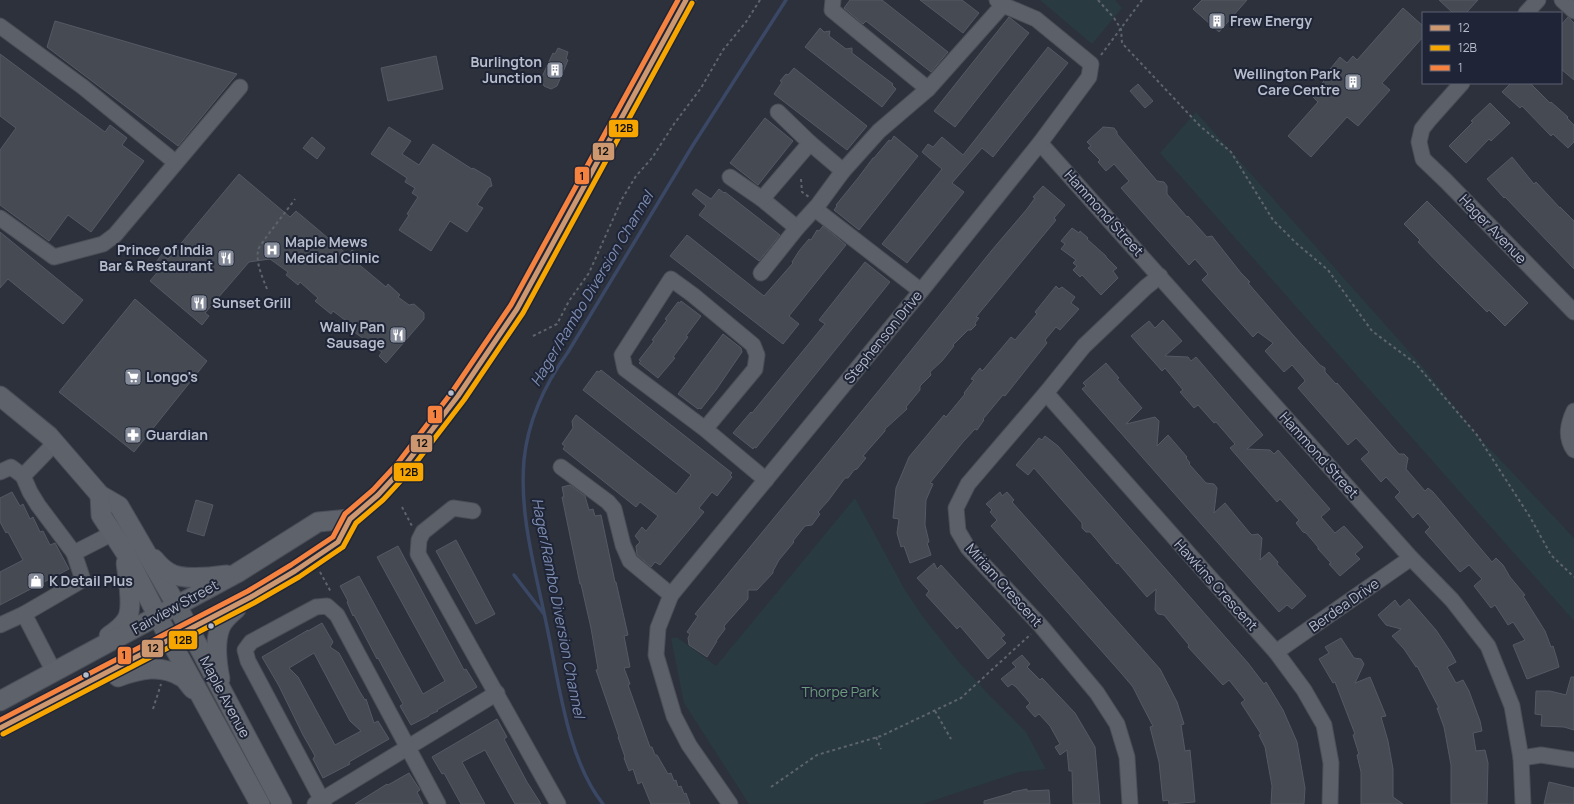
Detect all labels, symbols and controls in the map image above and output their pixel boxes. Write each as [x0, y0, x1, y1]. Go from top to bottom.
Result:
building icon: Frew Energy [1207, 11, 1227, 31]
place label: Frew Energy [1230, 11, 1312, 30]
legend [1422, 12, 1562, 84]
text: 12 [1458, 19, 1470, 36]
text: 12B [1458, 39, 1477, 56]
place label: Burlington Junction [471, 52, 542, 87]
text: 1 [1458, 59, 1463, 76]
building icon: Burlington Junction [545, 60, 565, 80]
place label: Wellington Park Care Centre [1234, 64, 1340, 99]
building icon: Wellington Park Care Centre [1343, 72, 1363, 92]
line badge: 12B [608, 119, 639, 138]
text: 12B [615, 120, 633, 135]
line badge: 12 [592, 142, 615, 161]
text: 12 [597, 143, 609, 158]
street label: Hammond Street [1061, 165, 1148, 260]
line badge: 1 [574, 166, 590, 185]
text: 1 [580, 168, 584, 183]
water label: Hager/Rambo Diversion Channel [525, 185, 659, 390]
street label: Hager Avenue [1455, 190, 1531, 267]
place label: Maple Mews Medical Clinic [285, 232, 380, 267]
place label: Prince of India Bar & Restaurant [99, 240, 213, 275]
hospital icon: Maple Mews Medical Clinic [262, 240, 282, 260]
restaurant icon: Prince of India Bar & Restaurant [216, 248, 236, 268]
street label: Stephenson Drive [839, 286, 926, 387]
restaurant icon: Sunset Grill [189, 293, 209, 313]
place label: Sunset Grill [212, 293, 291, 312]
place label: Wally Pan Sausage [320, 317, 385, 352]
restaurant icon: Wally Pan Sausage [388, 325, 408, 345]
supermarket icon: Longo's [123, 367, 143, 387]
place label: Longo's [146, 367, 198, 386]
unlabelled marker [446, 388, 456, 398]
line badge: 1 [427, 405, 443, 424]
text: 1 [433, 406, 437, 421]
street label: Hammond Street [1276, 407, 1363, 502]
pharmacy icon: Guardian [123, 425, 143, 445]
place label: Guardian [146, 425, 208, 444]
line badge: 12 [410, 434, 433, 453]
text: 12 [416, 435, 428, 450]
line badge: 12B [393, 462, 424, 482]
text: 12B [400, 464, 418, 479]
water label: Hager/Rambo Diversion Channel [527, 496, 591, 722]
street label: Hawkins Crescent [1170, 535, 1263, 635]
street label: Miriam Crescent [962, 539, 1047, 631]
shop icon: K Detail Plus [26, 571, 46, 591]
place label: K Detail Plus [49, 571, 133, 590]
street label: Berdea Drive [1305, 573, 1382, 636]
street label: Fairview Street [128, 575, 222, 638]
unlabelled marker [206, 621, 216, 631]
line badge: 12B [168, 630, 198, 650]
text: 12B [174, 632, 192, 647]
line badge: 12 [141, 639, 164, 658]
text: 12 [147, 640, 159, 655]
line badge: 1 [117, 646, 132, 665]
text: 1 [122, 647, 126, 662]
street label: Maple Avenue [196, 653, 255, 741]
unlabelled marker [81, 670, 91, 680]
park label: Thorpe Park [801, 682, 880, 701]

